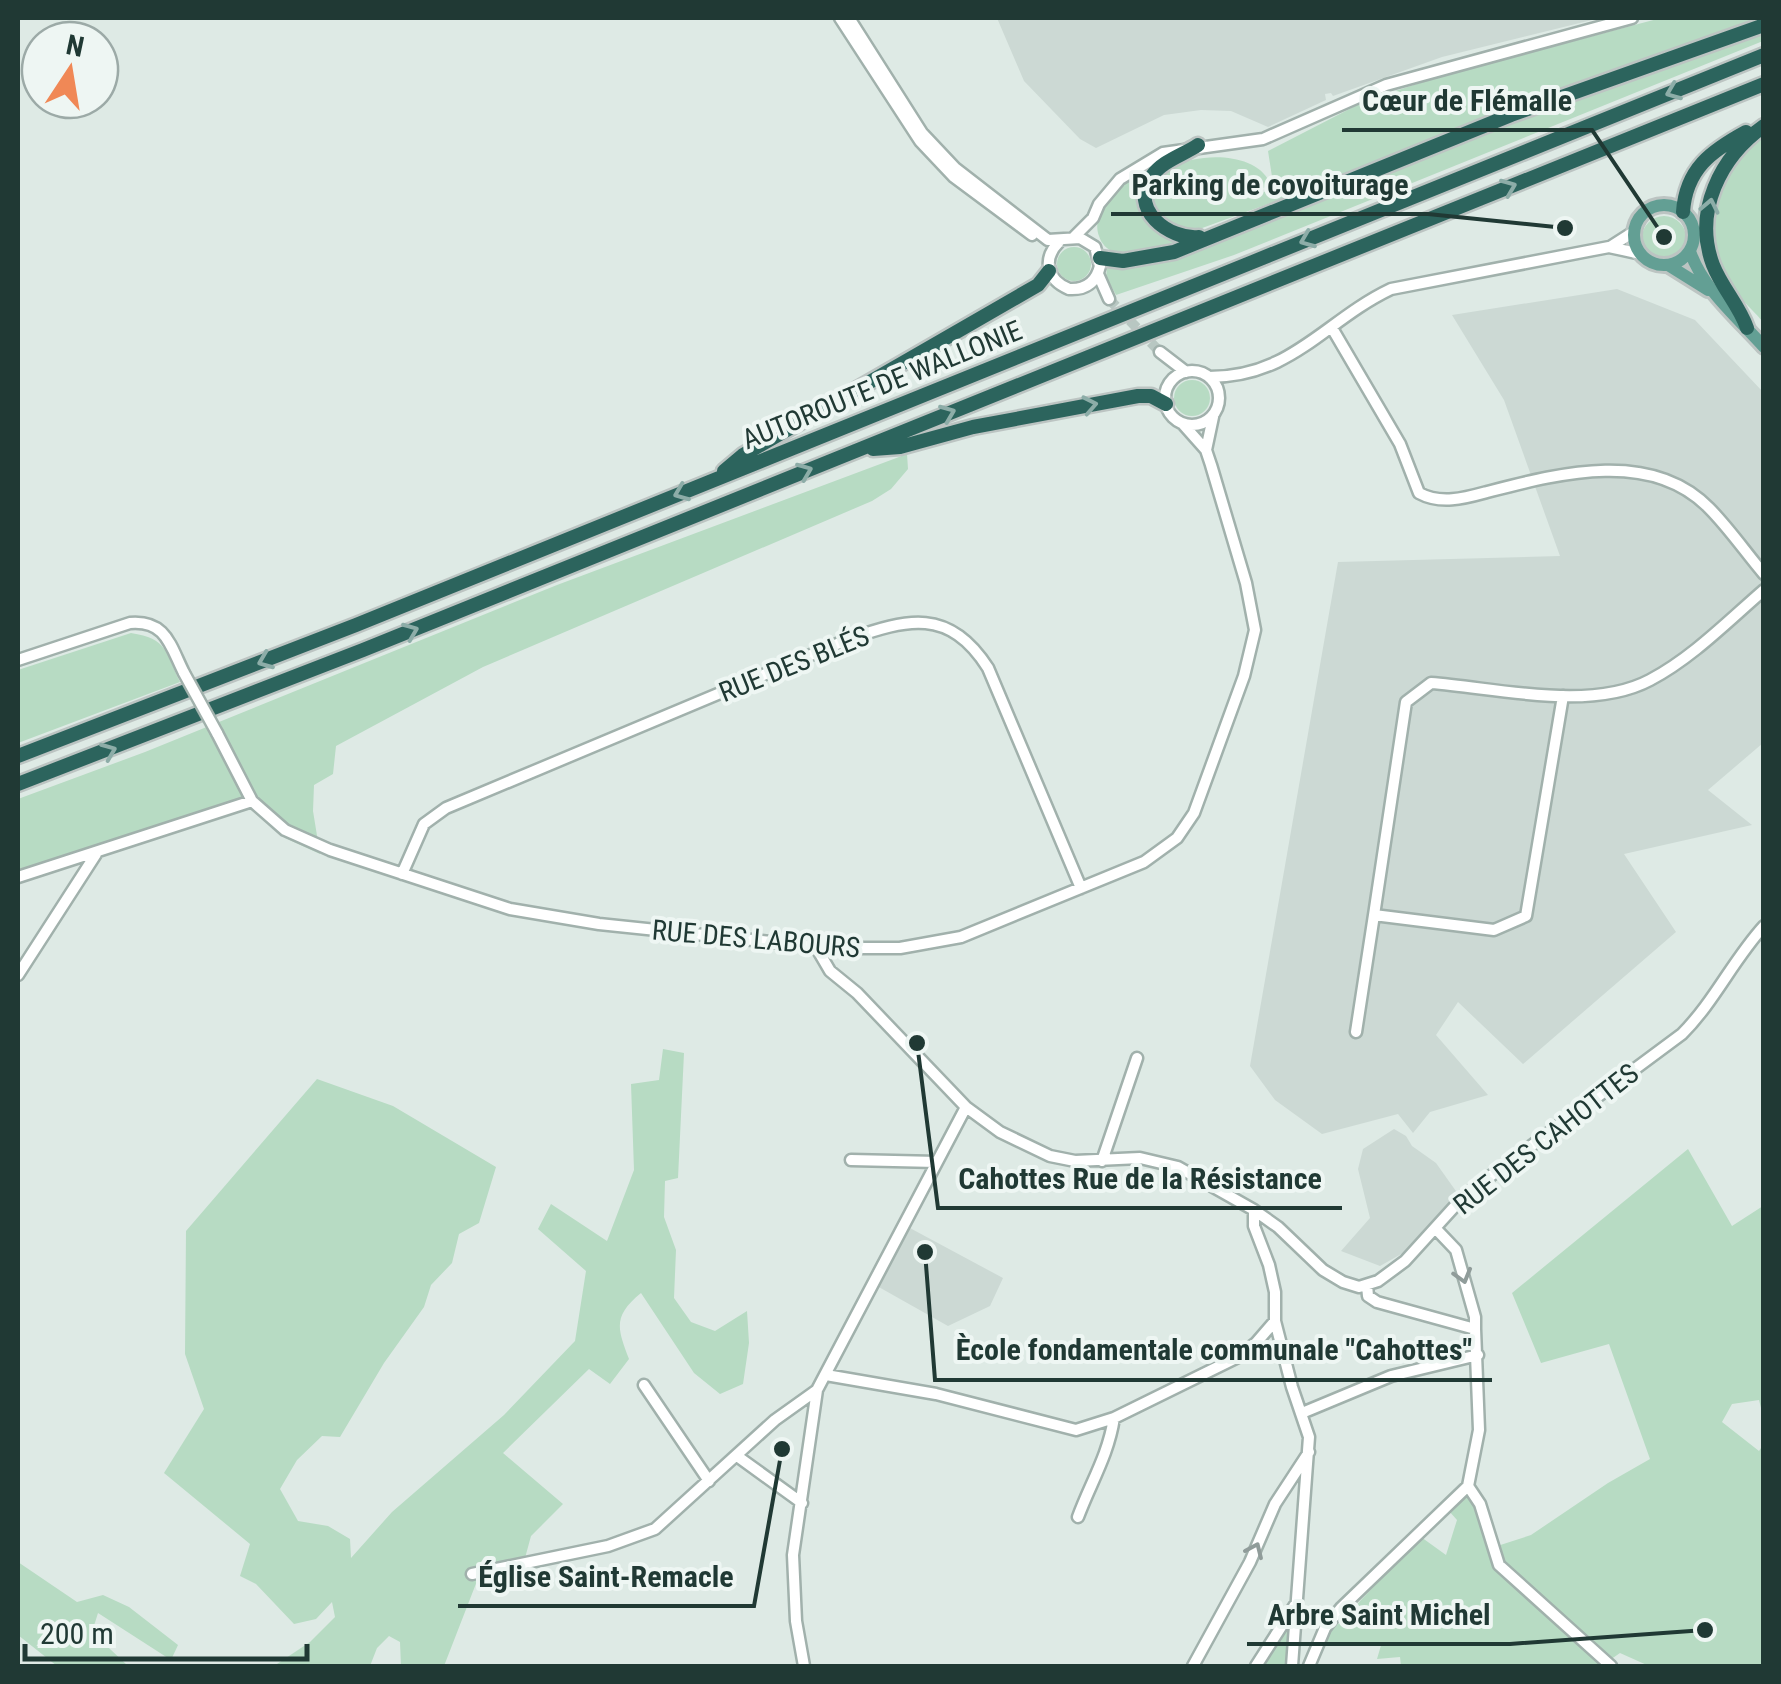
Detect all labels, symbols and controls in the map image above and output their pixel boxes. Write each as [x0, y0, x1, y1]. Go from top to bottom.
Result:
north arrow [20, 20, 120, 120]
text: N [63, 28, 87, 64]
callout: Cœur de Flémalle [1342, 70, 1592, 130]
one-way arrow [1665, 80, 1683, 100]
text: Cœur de Flémalle [1362, 83, 1572, 118]
callout: Parking de covoiturage [1111, 154, 1428, 214]
text: Parking de covoiturage [1131, 167, 1409, 202]
one-way arrow [1499, 178, 1517, 198]
one-way arrow [1698, 198, 1719, 215]
one-way arrow [1299, 229, 1317, 249]
street label: AUTOROUTE DE WALLONIE [737, 314, 1027, 456]
one-way arrow [1081, 395, 1098, 416]
one-way arrow [938, 405, 956, 425]
one-way arrow [795, 463, 813, 483]
one-way arrow [674, 482, 691, 502]
street label: RUE DES BLÉS [714, 619, 874, 709]
one-way arrow [401, 622, 419, 642]
one-way arrow [257, 649, 275, 669]
one-way arrow [99, 742, 117, 762]
street label: RUE DES LABOURS [651, 913, 861, 965]
street label: RUE DES CAHOTTES [1447, 1057, 1645, 1221]
callout: Cahottes Rue de la Résistance [938, 1148, 1342, 1208]
text: Cahottes Rue de la Résistance [958, 1161, 1322, 1196]
one-way arrow [1451, 1266, 1472, 1283]
callout: Ècole fondamentale communale "Cahottes" [935, 1320, 1492, 1380]
text: Ècole fondamentale communale "Cahottes" [956, 1332, 1472, 1367]
one-way arrow [1243, 1542, 1263, 1560]
callout: Église Saint-Remacle [458, 1546, 754, 1606]
text: Église Saint-Remacle [478, 1559, 734, 1594]
callout: Arbre Saint Michel [1247, 1584, 1510, 1644]
text: Arbre Saint Michel [1267, 1597, 1491, 1632]
scale bar [25, 1599, 308, 1661]
text: 200 m [40, 1616, 114, 1651]

